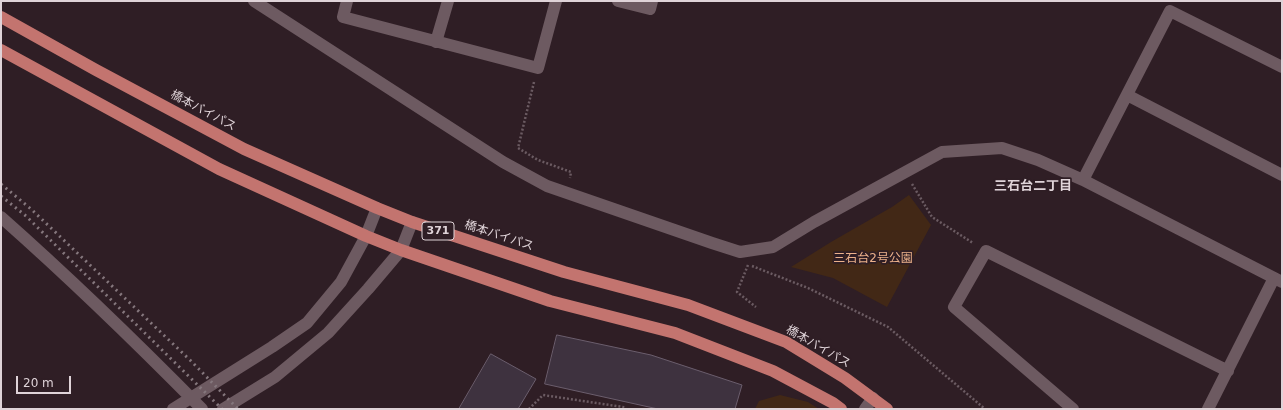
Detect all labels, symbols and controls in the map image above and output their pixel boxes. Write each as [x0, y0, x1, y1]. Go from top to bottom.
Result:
street label: 橋本バイパス [168, 88, 238, 134]
district label: 三石台二丁目 [994, 179, 1072, 195]
street label: 橋本バイパス [463, 218, 535, 254]
road number: 371 [422, 222, 454, 240]
park label: 三石台2号公園 [833, 252, 913, 266]
street label: 橋本バイパス [783, 323, 853, 371]
scale bar [18, 368, 73, 394]
text: 20 m [23, 376, 54, 390]

